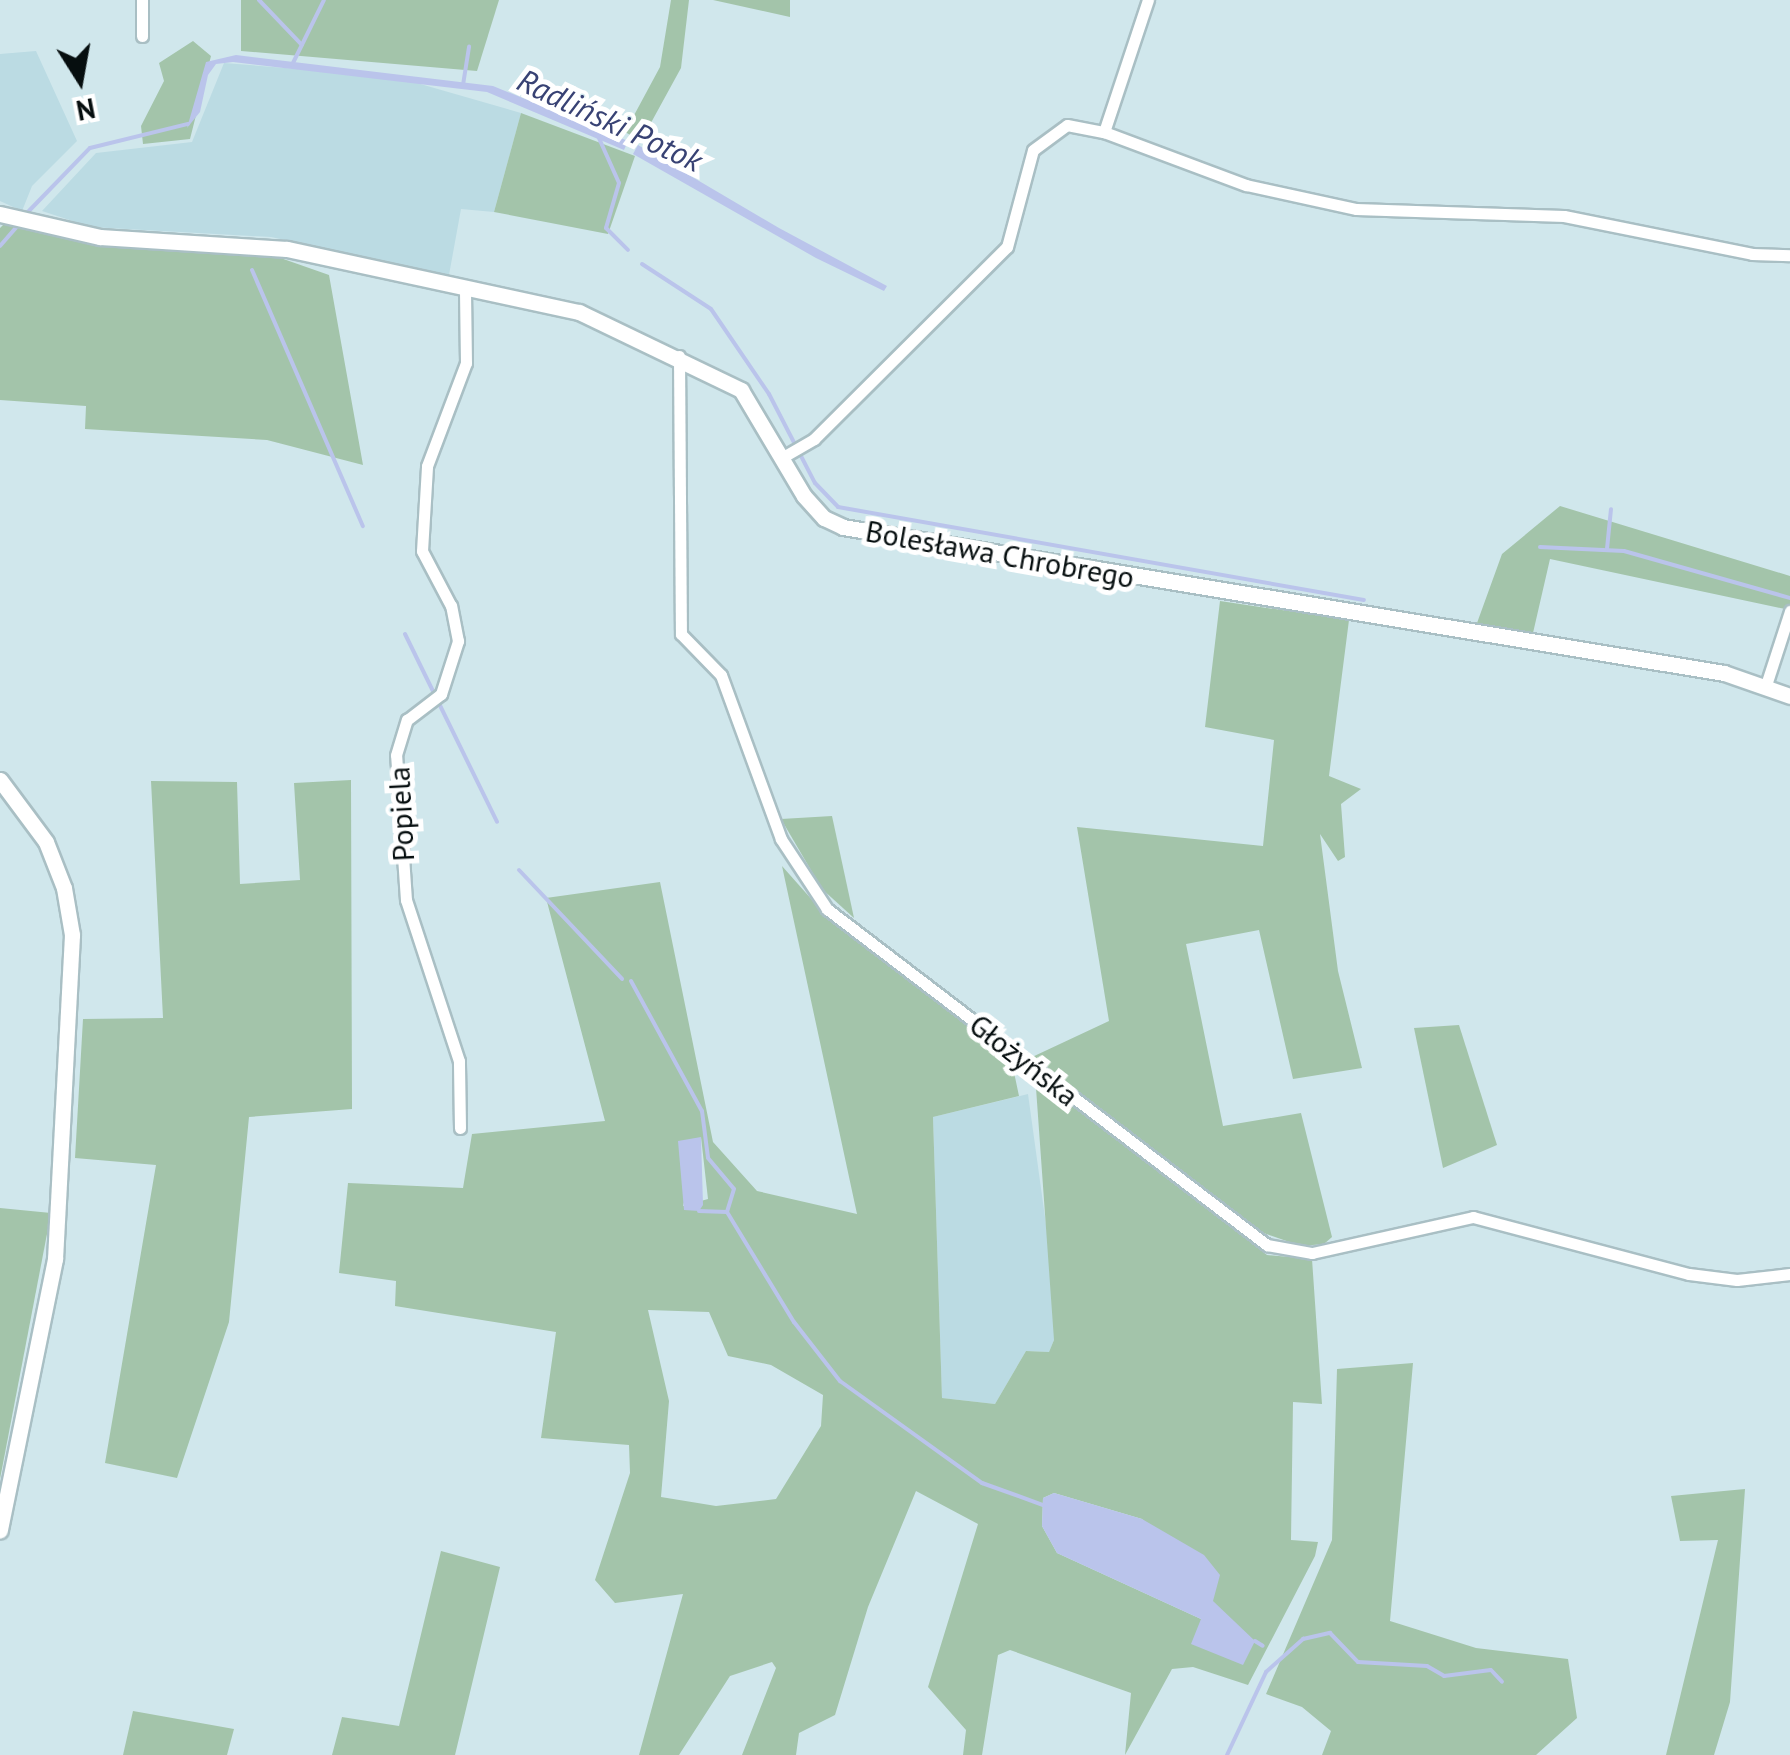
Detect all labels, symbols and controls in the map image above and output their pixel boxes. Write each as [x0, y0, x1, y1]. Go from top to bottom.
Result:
north arrow [30, 30, 130, 130]
water label: Radliński Potok [511, 60, 709, 180]
text: N [73, 90, 98, 130]
street label: Bolesława Chrobrego [863, 513, 1137, 595]
street label: Popiela [381, 766, 421, 862]
street label: Głożyńska [962, 1006, 1086, 1114]

